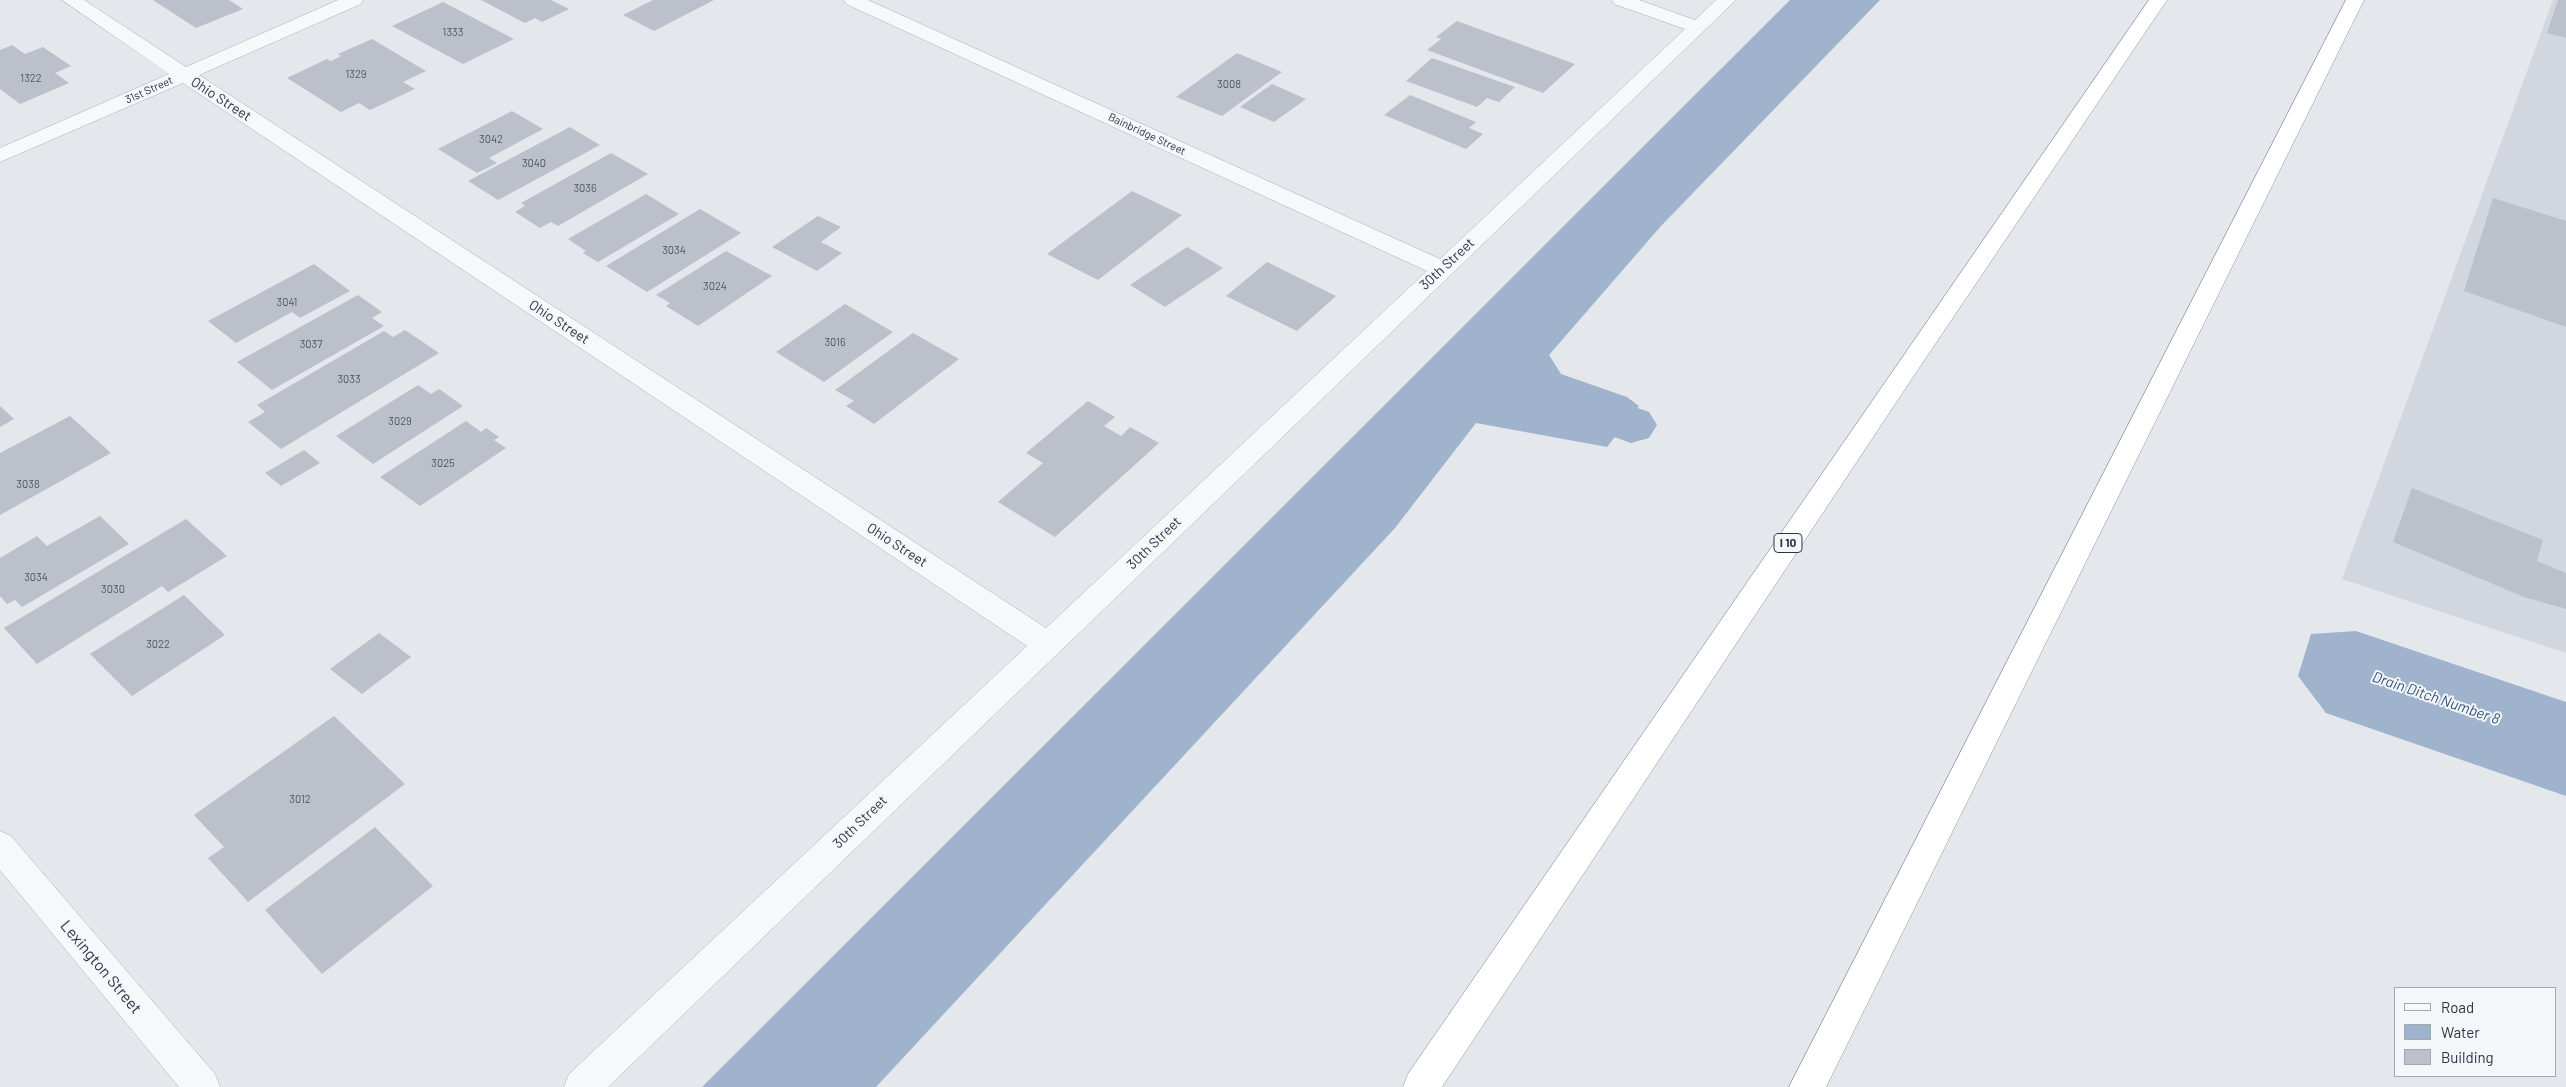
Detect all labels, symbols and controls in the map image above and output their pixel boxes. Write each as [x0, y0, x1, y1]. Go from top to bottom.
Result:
house number: 1333 [443, 25, 463, 39]
house number: 1329 [345, 67, 367, 81]
house number: 1322 [20, 71, 42, 85]
street label: Ohio Street [188, 73, 254, 125]
street label: 31st Street [123, 74, 175, 106]
house number: 3008 [1217, 77, 1241, 91]
street label: Bainbridge Street [1106, 110, 1188, 158]
house number: 3042 [479, 132, 503, 146]
house number: 3040 [522, 156, 546, 170]
house number: 3036 [573, 181, 597, 195]
street label: 30th Street [1416, 234, 1478, 294]
house number: 3034 [662, 243, 686, 257]
house number: 3024 [703, 279, 727, 293]
house number: 3041 [277, 295, 297, 309]
street label: Ohio Street [526, 296, 592, 348]
house number: 3016 [824, 335, 846, 349]
house number: 3037 [300, 337, 322, 351]
house number: 3033 [337, 372, 361, 386]
house number: 3029 [388, 414, 412, 428]
house number: 3025 [431, 456, 455, 470]
house number: 3038 [16, 477, 40, 491]
street label: 30th Street [1123, 513, 1185, 573]
street label: Ohio Street [864, 519, 930, 571]
road number: I 10 [1774, 534, 1802, 552]
house number: 3034 [24, 570, 48, 584]
house number: 3030 [101, 582, 125, 596]
house number: 3022 [146, 637, 170, 651]
water label: Drain Ditch Number 8 [2370, 668, 2502, 728]
house number: 3012 [289, 792, 311, 806]
street label: 30th Street [829, 792, 891, 852]
street label: Lexington Street [56, 916, 146, 1018]
legend [2394, 987, 2556, 1077]
text: Road [2441, 998, 2474, 1016]
text: Water [2441, 1023, 2480, 1041]
text: Building [2441, 1048, 2494, 1066]

